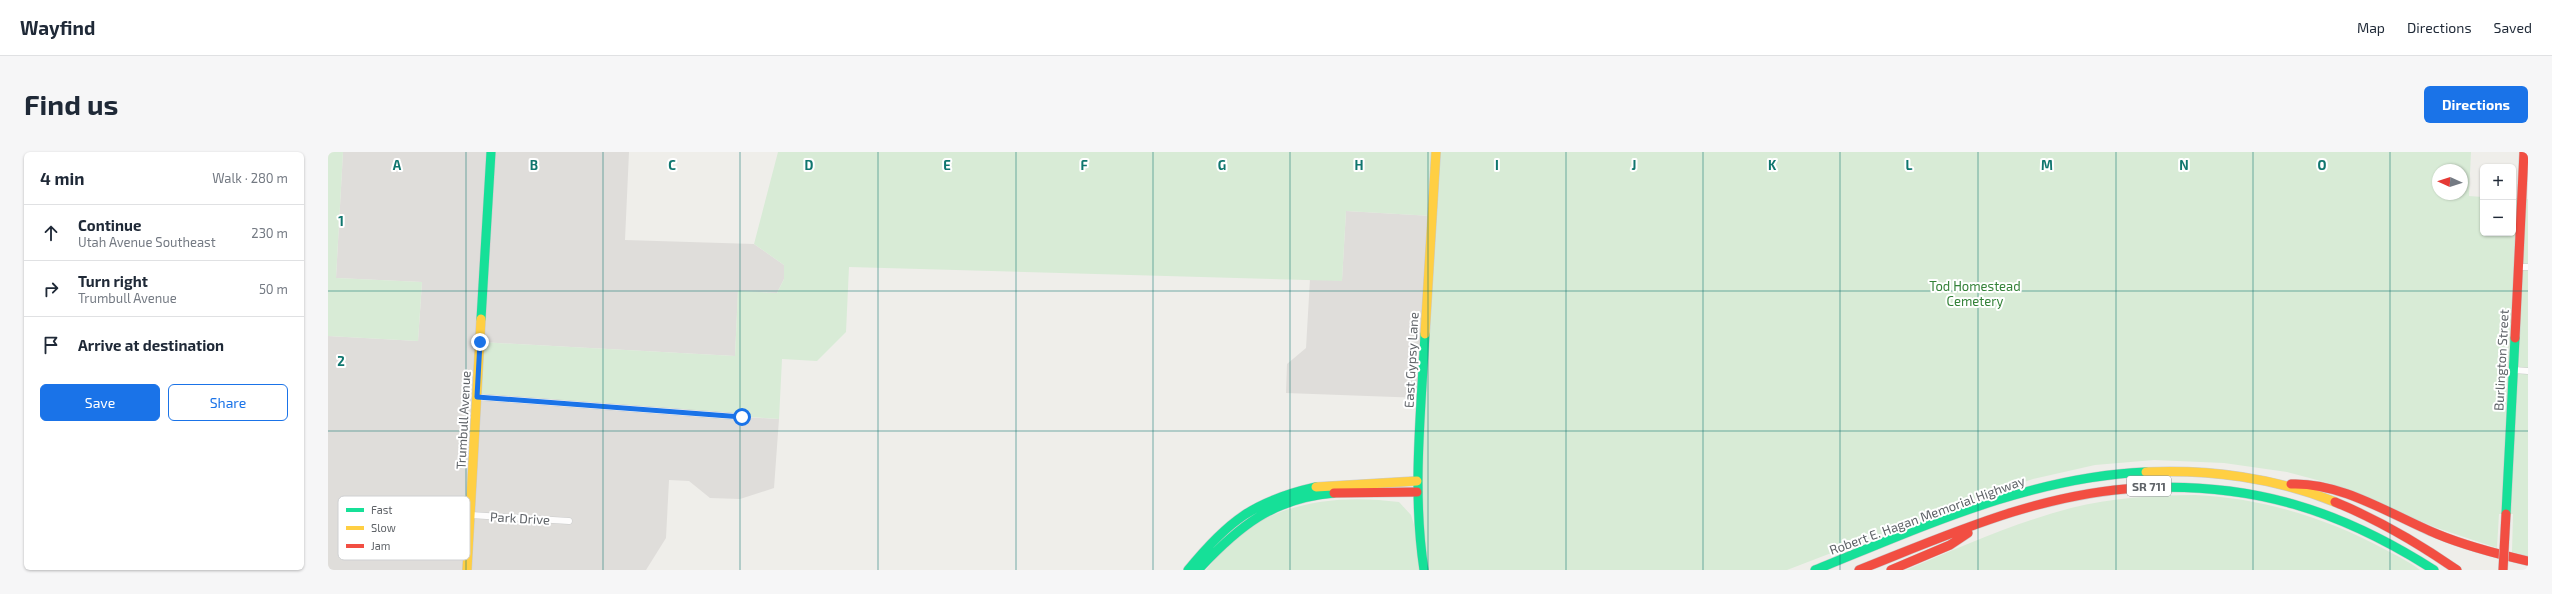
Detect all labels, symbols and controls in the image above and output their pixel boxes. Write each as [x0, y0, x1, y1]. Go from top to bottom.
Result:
text: Wayfind [20, 16, 95, 39]
text: Map [2357, 19, 2385, 36]
text: Directions [2407, 19, 2472, 36]
text: Saved [2494, 19, 2532, 36]
button: Directions [2424, 86, 2528, 123]
text: Find us [24, 87, 118, 121]
text: A [393, 157, 402, 173]
text: B [530, 157, 538, 173]
text: C [668, 157, 676, 173]
text: D [805, 157, 814, 173]
text: E [943, 157, 951, 173]
text: F [1080, 157, 1088, 173]
text: G [1218, 157, 1226, 173]
text: H [1355, 157, 1364, 173]
text: I [1495, 157, 1499, 173]
text: J [1632, 157, 1636, 173]
text: K [1768, 157, 1777, 173]
text: L [1906, 157, 1913, 173]
text: M [2041, 157, 2053, 173]
text: N [2179, 157, 2189, 173]
text: O [2318, 157, 2327, 173]
north arrow [2432, 164, 2468, 200]
map controls [2480, 164, 2516, 236]
button: + [2480, 164, 2516, 200]
text: 4 min [40, 168, 84, 188]
text: Walk · 280 m [212, 170, 288, 186]
button: − [2480, 200, 2516, 236]
text: 1 [338, 213, 344, 229]
text: Continue [78, 216, 141, 234]
icon: ahead [40, 222, 62, 244]
text: 230 m [251, 225, 288, 241]
text: Utah Avenue Southeast [78, 234, 216, 250]
text: Turn right [78, 272, 148, 290]
icon: right [40, 278, 62, 300]
park label: Tod Homestead Cemetery [1929, 278, 2021, 309]
text: 50 m [259, 281, 288, 297]
text: Trumbull Avenue [78, 290, 177, 306]
street label: Burlington Street [2490, 309, 2512, 411]
street label: East Gypsy Lane [1401, 312, 1421, 408]
route end [471, 333, 489, 351]
icon: arrive [40, 334, 62, 356]
text: Arrive at destination [78, 336, 224, 354]
text: 2 [337, 353, 345, 369]
street label: Trumbull Avenue [452, 370, 474, 470]
button: Save [40, 384, 160, 421]
button: Share [168, 384, 288, 421]
route start [733, 408, 751, 426]
street label: Robert E. Hagan Memorial Highway [1827, 472, 2027, 558]
road number: SR 711 [2127, 476, 2171, 496]
legend [338, 496, 470, 560]
text: Fast [371, 503, 393, 516]
street label: Park Drive [490, 508, 551, 528]
text: Slow [371, 521, 396, 534]
text: Jam [371, 539, 390, 552]

